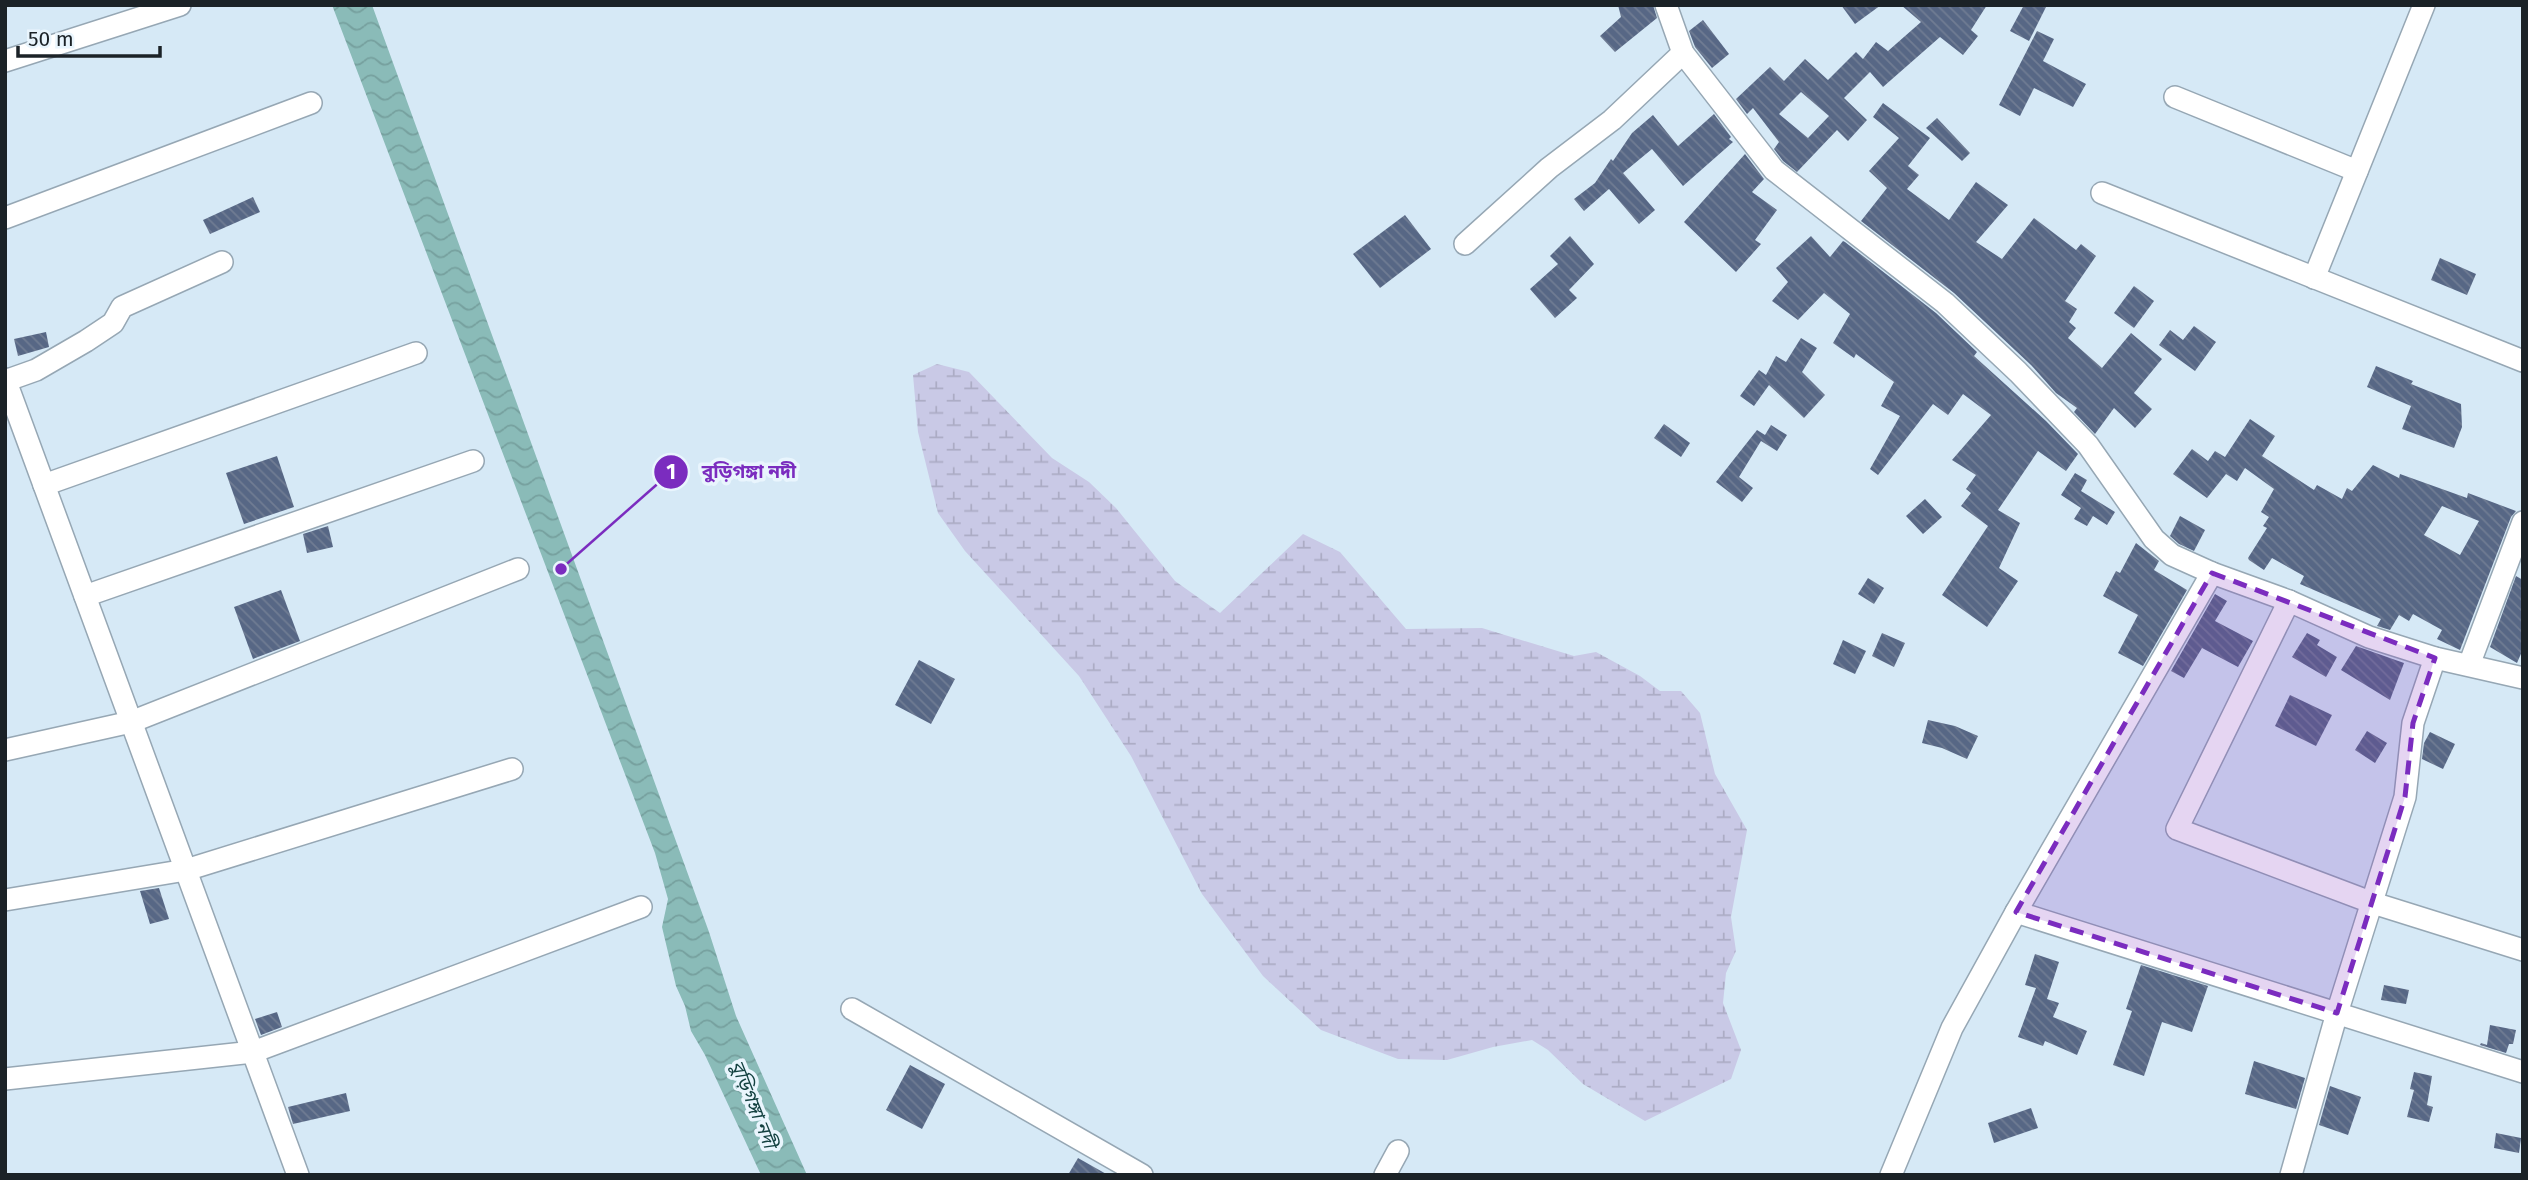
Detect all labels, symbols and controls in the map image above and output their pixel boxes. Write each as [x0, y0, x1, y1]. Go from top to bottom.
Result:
scale bar [18, 14, 159, 58]
text: 50 m [28, 26, 74, 52]
callout: বুড়িগঙ্গা নদী [653, 452, 811, 492]
text: 1 [666, 459, 676, 485]
text: বুড়িগঙ্গা নদী [701, 460, 797, 483]
water label: বুড়িগঙ্গা নদী [726, 1057, 783, 1155]

